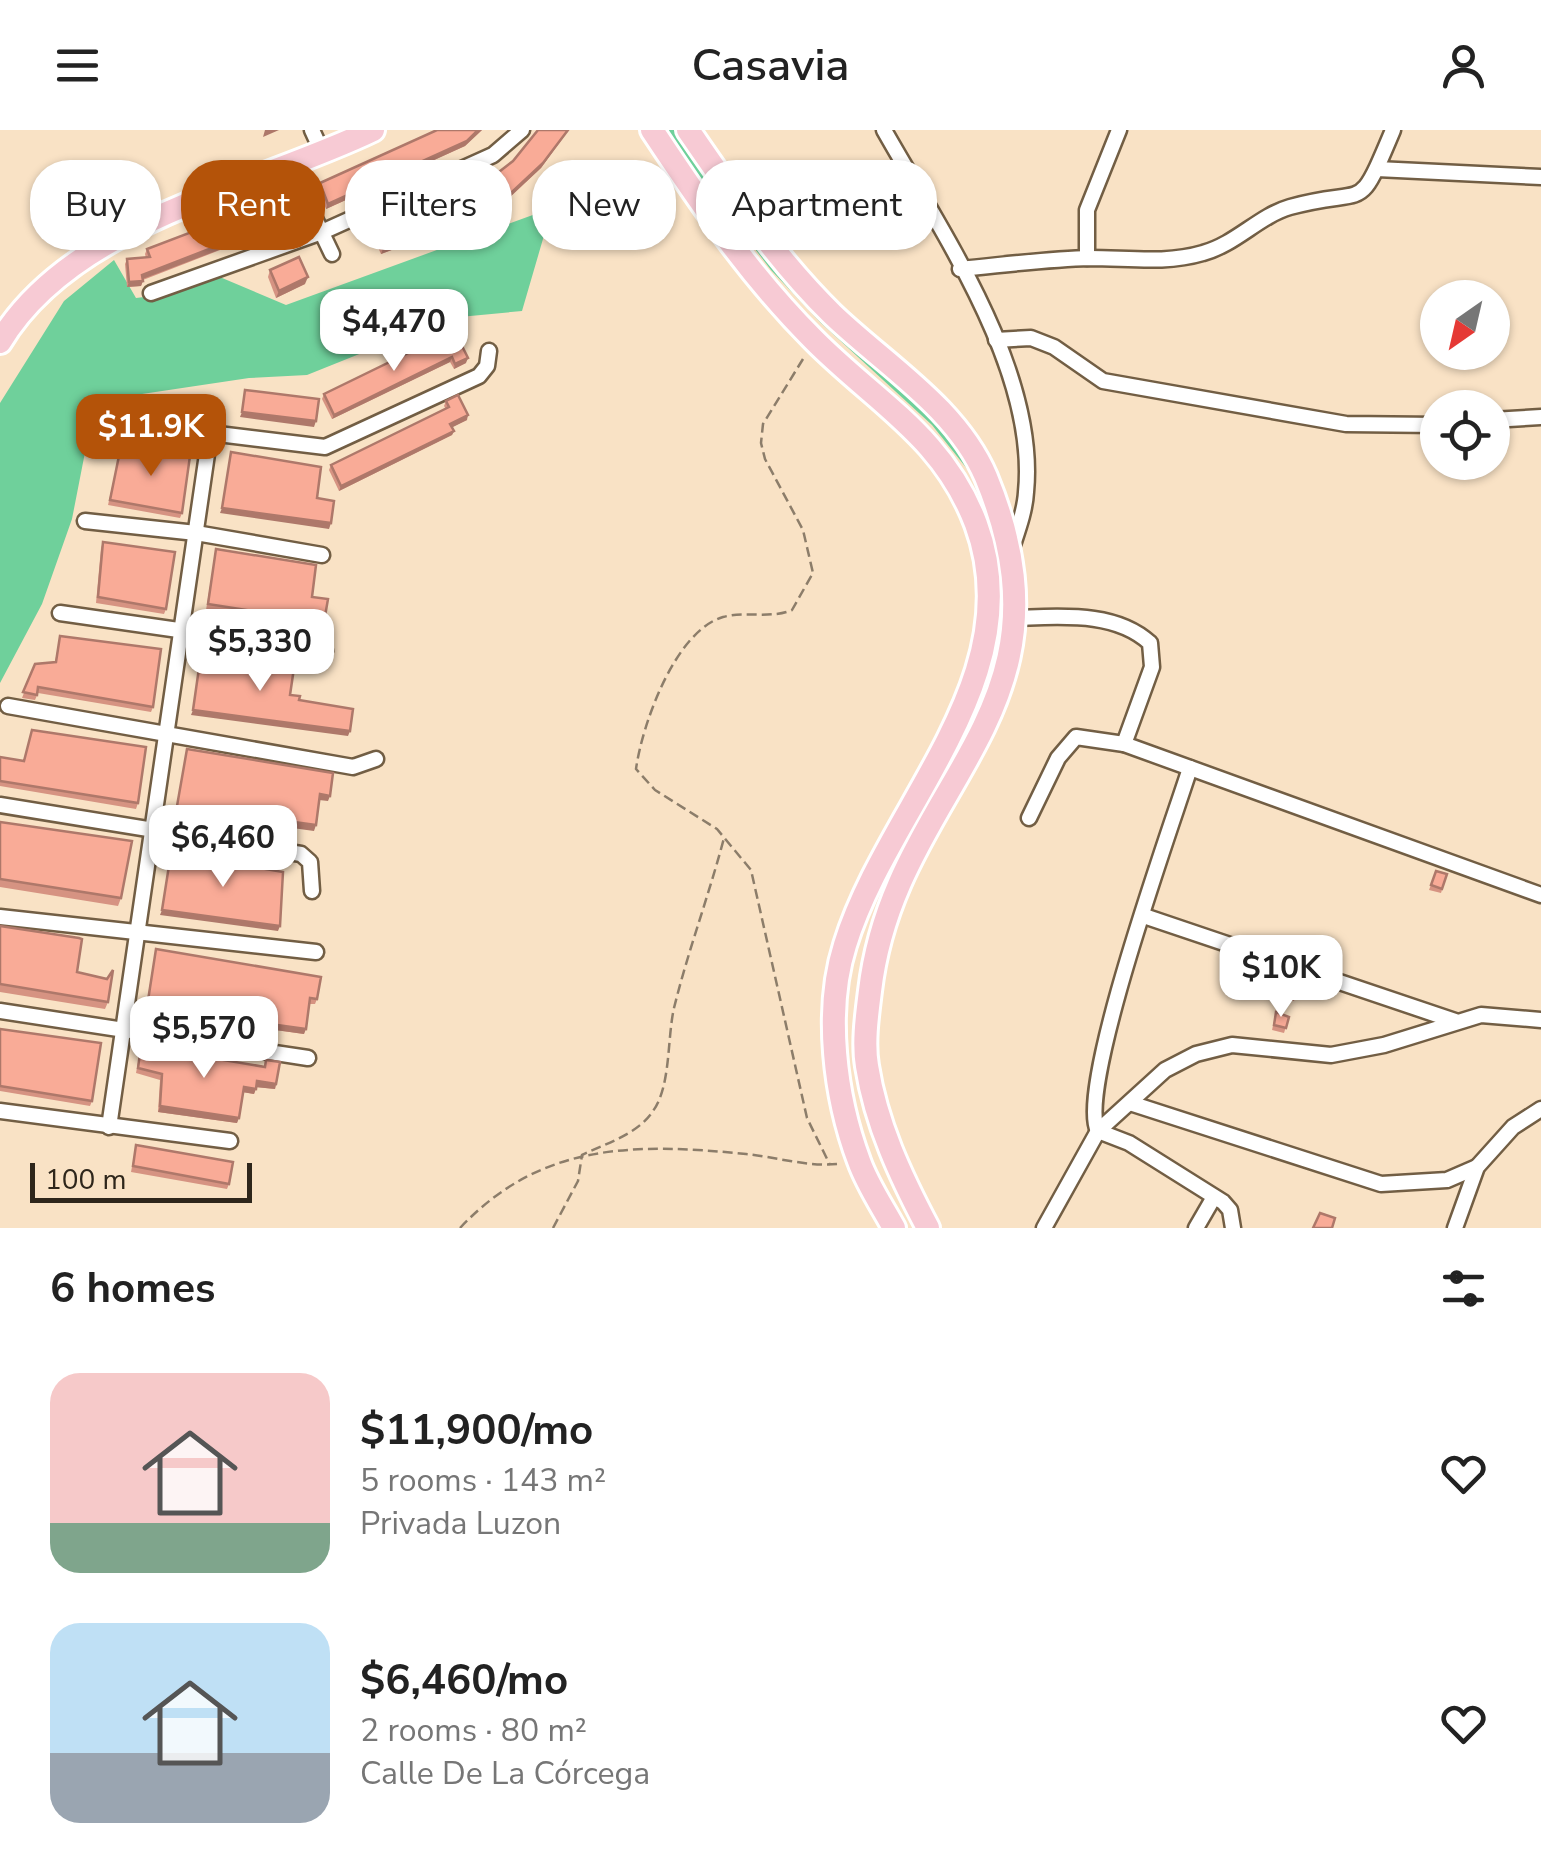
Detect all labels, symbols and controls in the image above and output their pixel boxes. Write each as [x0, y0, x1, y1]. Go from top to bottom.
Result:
text: Casavia [691, 35, 850, 96]
icon: menu [50, 38, 105, 93]
icon: person [1436, 38, 1491, 93]
chip: Buy [30, 160, 161, 250]
chip: Rent [181, 160, 325, 250]
chip: Filters [345, 160, 512, 250]
chip: New [532, 160, 676, 250]
chip: Apartment [696, 160, 937, 250]
north arrow [1420, 280, 1510, 370]
map controls [1420, 280, 1510, 480]
pin: $4,470 [313, 289, 475, 374]
text: $4,470 [342, 300, 446, 343]
button: locate [1420, 390, 1510, 480]
pin: $11.9K [70, 394, 232, 479]
text: $11.9K [98, 405, 204, 448]
pin: $5,330 [179, 609, 341, 694]
text: $5,330 [208, 620, 312, 663]
pin: $6,460 [142, 805, 304, 890]
text: $6,460 [171, 816, 275, 859]
pin: $10K [1222, 935, 1340, 1020]
text: $10K [1242, 946, 1320, 989]
pin: $5,570 [123, 996, 285, 1081]
text: $5,570 [152, 1007, 256, 1050]
scale bar [30, 1158, 252, 1202]
text: 100 m [45, 1161, 127, 1199]
text: 6 homes [50, 1260, 215, 1317]
icon: filters [1436, 1261, 1491, 1316]
text: $11,900/mo [360, 1402, 593, 1459]
icon: home [130, 1413, 250, 1533]
icon: heart [1436, 1446, 1491, 1501]
text: 5 rooms · 143 m² [360, 1459, 606, 1502]
text: Privada Luzon [360, 1502, 561, 1545]
text: $6,460/mo [360, 1652, 568, 1709]
icon: home [130, 1663, 250, 1783]
icon: heart [1436, 1696, 1491, 1751]
text: 2 rooms · 80 m² [360, 1709, 587, 1752]
text: Calle De La Córcega [360, 1752, 650, 1795]

